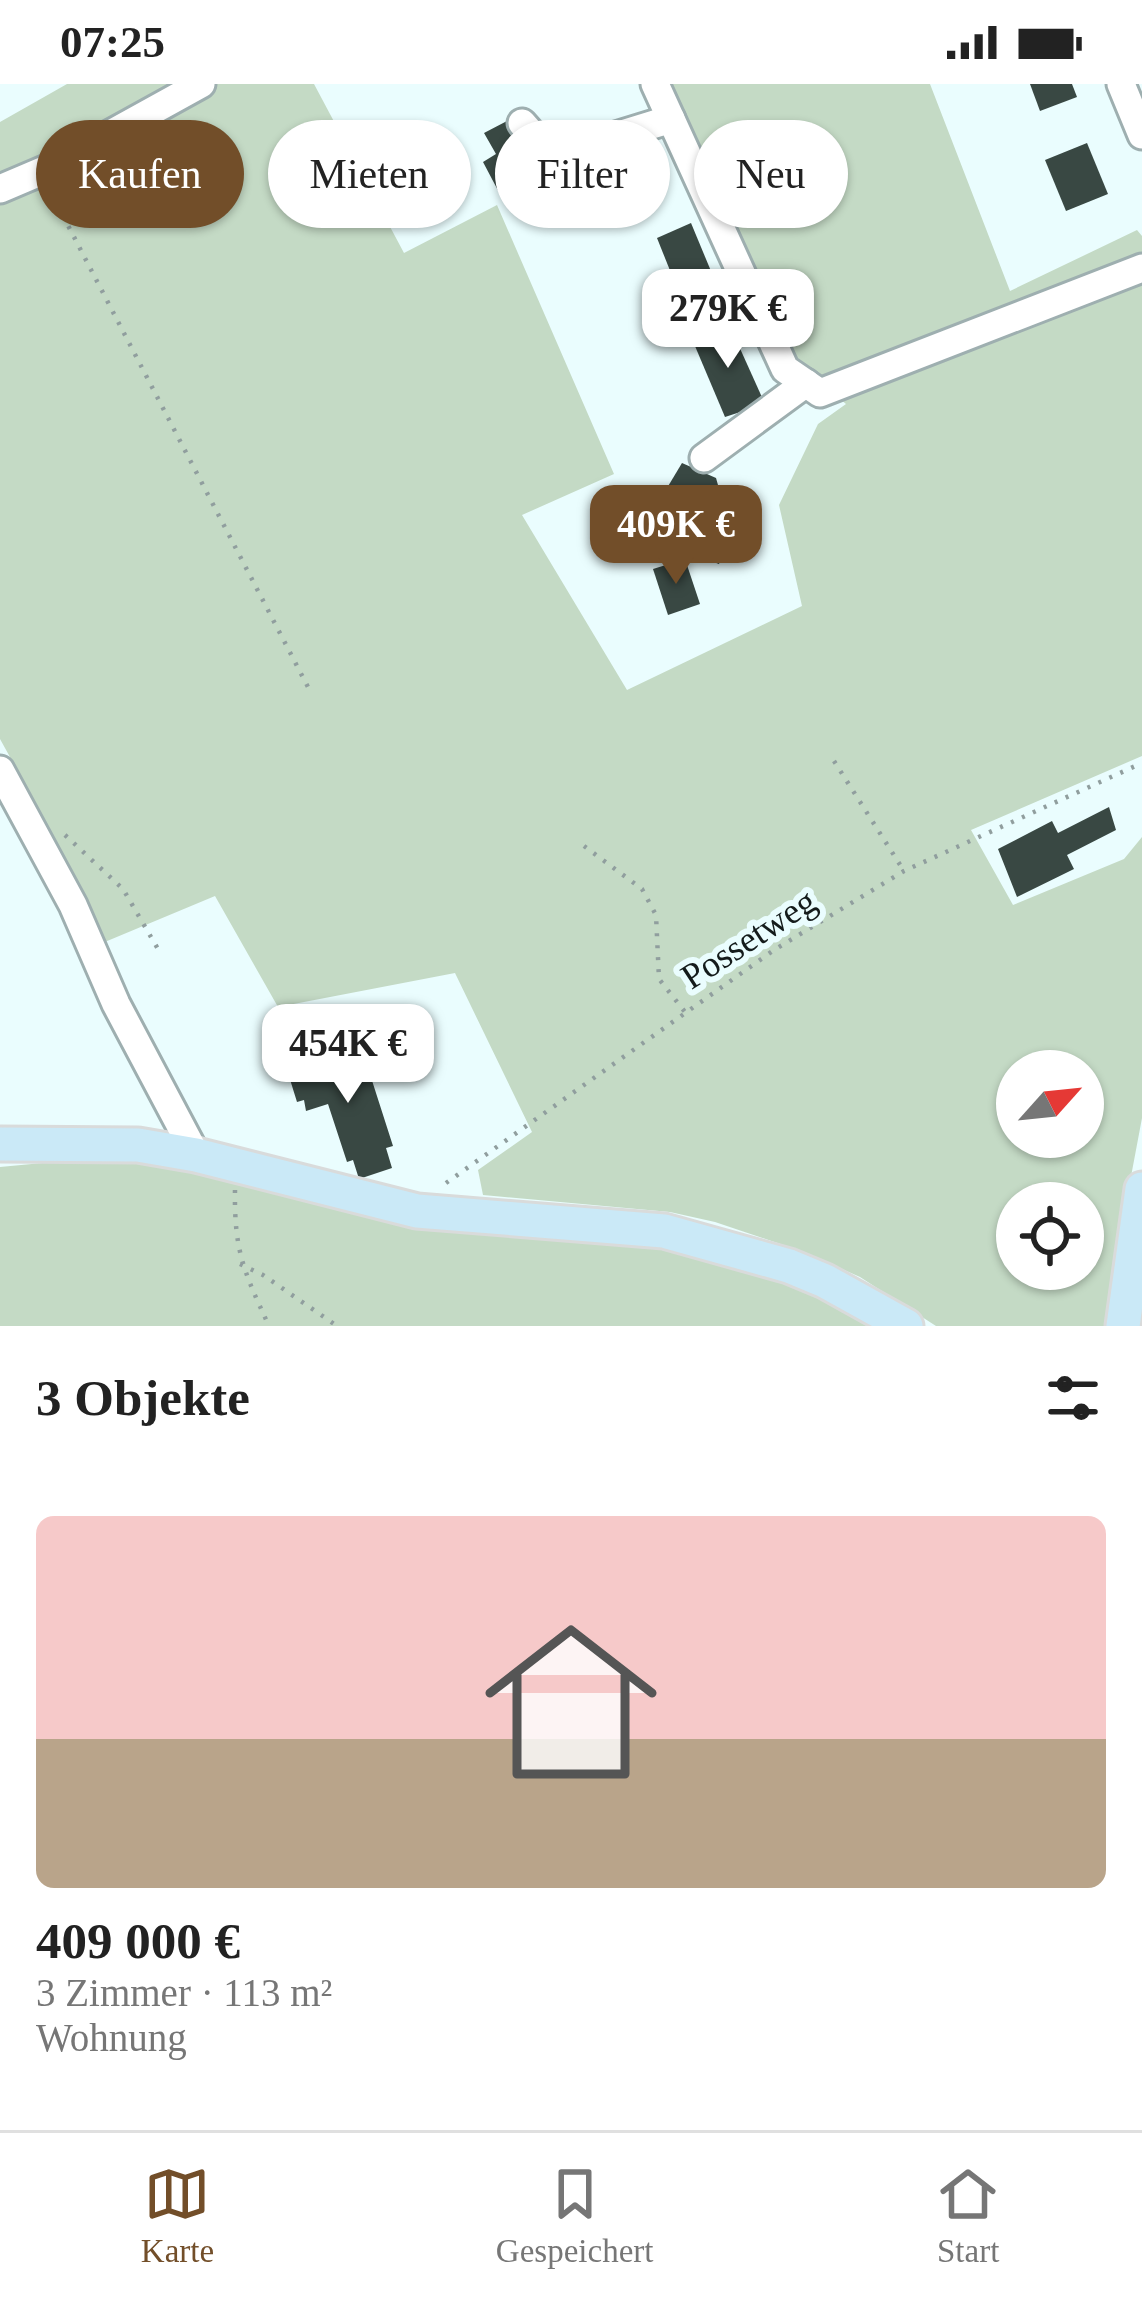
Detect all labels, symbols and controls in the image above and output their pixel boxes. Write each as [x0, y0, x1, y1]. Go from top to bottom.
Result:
text: 07:25 [60, 17, 165, 67]
chip: Kaufen [36, 120, 244, 228]
chip: Mieten [268, 120, 471, 228]
chip: Filter [495, 120, 670, 228]
chip: Neu [694, 120, 848, 228]
pin: 279K € [630, 269, 826, 371]
text: 279K € [669, 286, 787, 329]
pin: 409K € [578, 485, 774, 587]
text: 409K € [617, 502, 735, 545]
street label: Possetweg [674, 881, 823, 997]
pin: 454K € [250, 1004, 446, 1106]
text: 454K € [289, 1021, 407, 1064]
north arrow [996, 1050, 1104, 1158]
map controls [996, 1050, 1104, 1290]
button: locate [996, 1182, 1104, 1290]
icon: filters [1040, 1365, 1106, 1431]
text: 3 Objekte [36, 1370, 250, 1426]
icon: home [463, 1594, 679, 1810]
text: 409 000 € [36, 1913, 240, 1969]
text: 3 Zimmer · 113 m² [36, 1971, 332, 2014]
text: Wohnung [36, 2016, 187, 2059]
tab: Karte [141, 2161, 214, 2270]
tab: Gespeichert [496, 2161, 653, 2270]
tab: Start [935, 2161, 1001, 2270]

